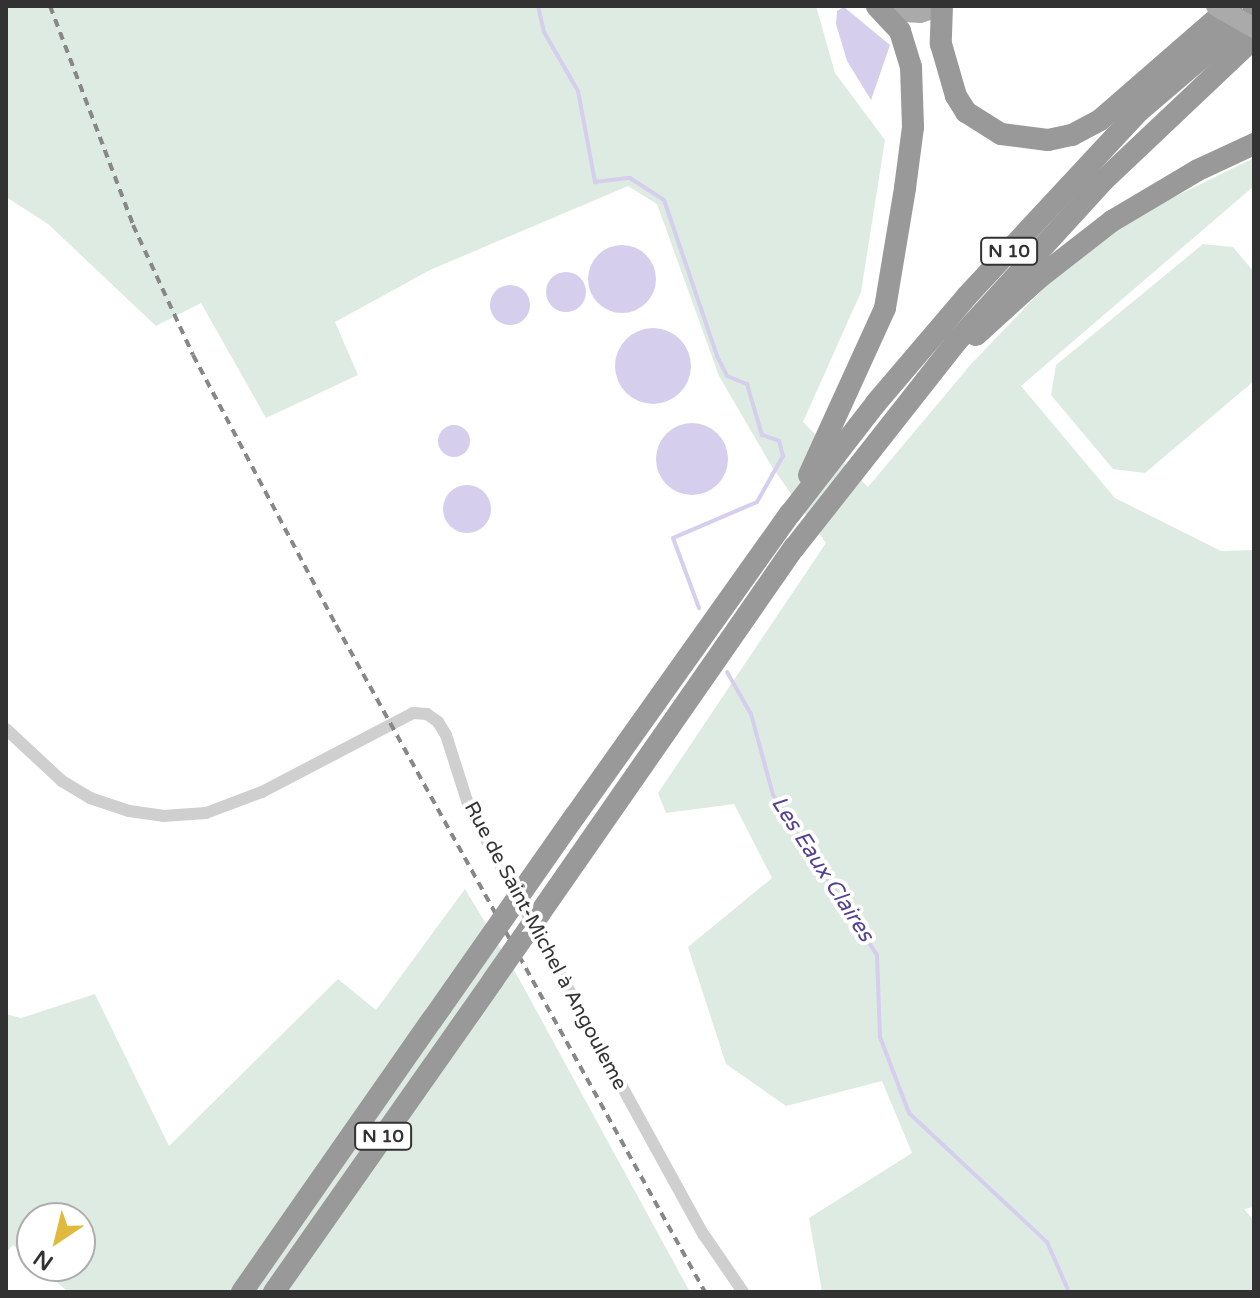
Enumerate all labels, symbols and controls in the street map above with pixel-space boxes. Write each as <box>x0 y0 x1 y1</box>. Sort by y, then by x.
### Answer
road number: N 10 <box>979 237 1039 265</box>
water label: Les Eaux Claires <box>765 791 879 947</box>
street label: Rue de Saint-Michel à Angouleme <box>459 798 631 1094</box>
road number: N 10 <box>353 1122 413 1150</box>
north arrow <box>16 1202 96 1282</box>
text: N <box>29 1244 58 1276</box>

